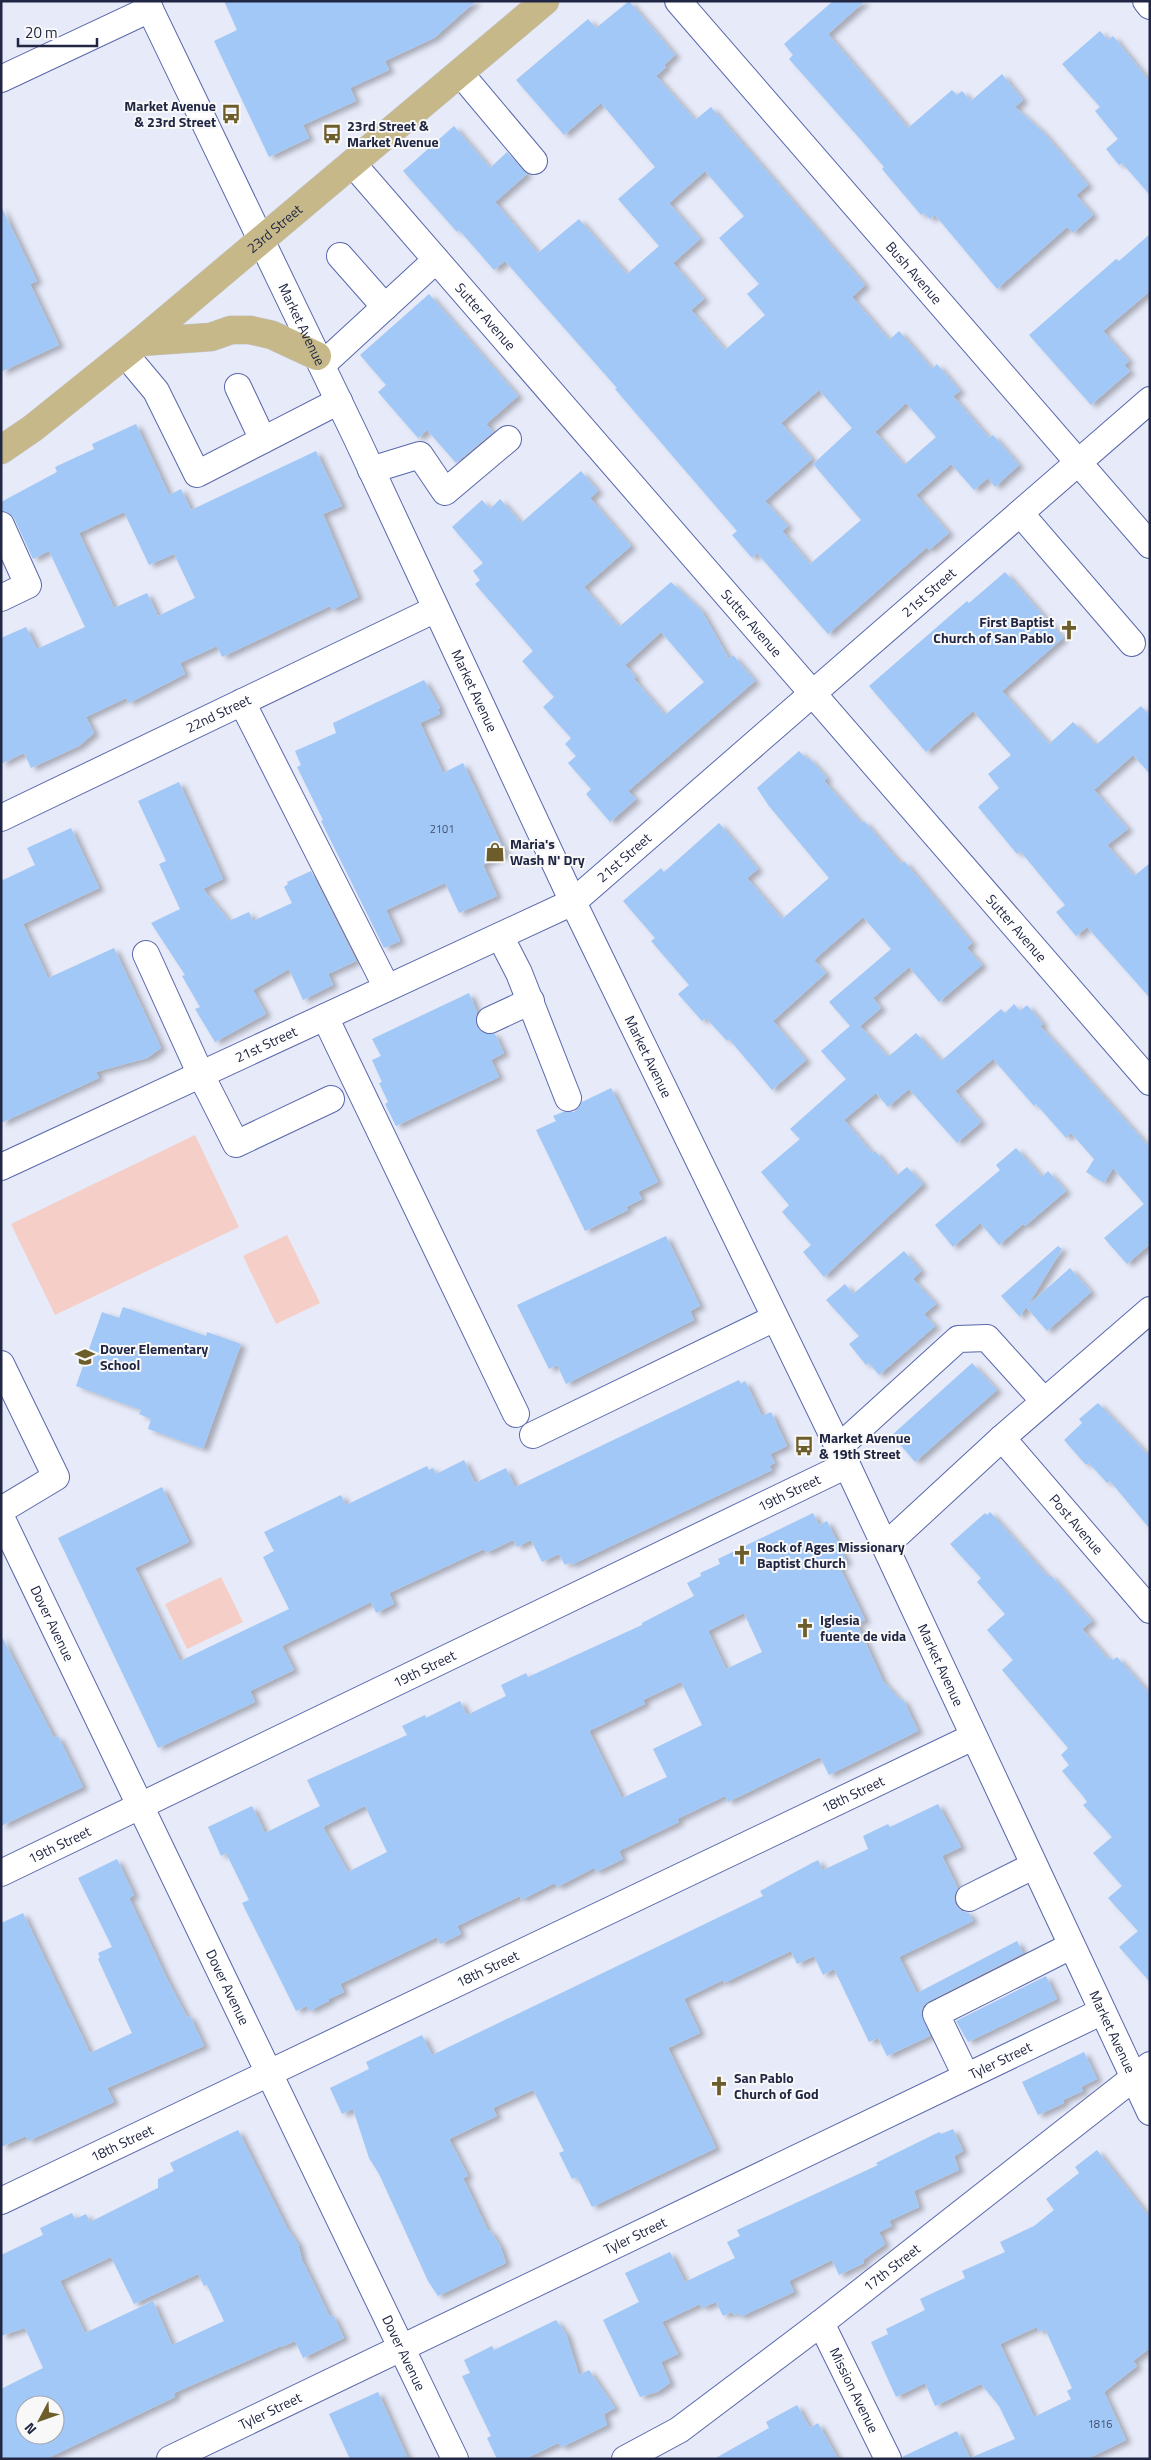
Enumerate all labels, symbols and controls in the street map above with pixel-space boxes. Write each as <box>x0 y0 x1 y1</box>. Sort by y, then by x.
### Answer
scale bar <box>18 15 96 47</box>
text: 20 m <box>25 21 58 44</box>
place label: Market Avenue & 23rd Street <box>124 95 216 132</box>
bus stop icon: Market Avenue & 23rd Street <box>220 103 242 125</box>
place label: 23rd Street & Market Avenue <box>347 115 439 152</box>
bus stop icon: 23rd Street & Market Avenue <box>321 123 343 145</box>
street label: 23rd Street <box>242 199 307 258</box>
street label: Bush Avenue <box>881 237 947 309</box>
street label: Sutter Avenue <box>450 278 521 355</box>
street label: Market Avenue <box>273 280 331 369</box>
street label: 21st Street <box>897 562 960 622</box>
street label: Sutter Avenue <box>717 584 787 661</box>
place label: First Baptist Church of San Pablo <box>933 611 1054 648</box>
church icon: First Baptist Church of San Pablo <box>1058 619 1080 641</box>
street label: Market Avenue <box>447 646 503 735</box>
street label: 22nd Street <box>182 689 254 738</box>
house number: 2101 <box>430 821 454 837</box>
street label: 21st Street <box>592 828 656 887</box>
place label: Maria's Wash N' Dry <box>510 833 585 870</box>
shop icon: Maria's Wash N' Dry <box>484 841 506 863</box>
street label: Sutter Avenue <box>981 889 1052 966</box>
street label: Market Avenue <box>620 1012 678 1101</box>
street label: 21st Street <box>231 1020 300 1067</box>
place label: Dover Elementary School <box>100 1338 208 1375</box>
school or university icon: Dover Elementary School <box>74 1346 96 1368</box>
place label: Market Avenue & 19th Street <box>819 1427 911 1464</box>
bus stop icon: Market Avenue & 19th Street <box>793 1435 815 1457</box>
street label: 19th Street <box>754 1468 824 1517</box>
street label: Post Avenue <box>1045 1489 1109 1559</box>
place label: Rock of Ages Missionary Baptist Church <box>757 1536 905 1573</box>
church icon: Rock of Ages Missionary Baptist Church <box>731 1544 753 1566</box>
street label: Dover Avenue <box>25 1582 80 1664</box>
place label: Iglesia fuente de vida <box>820 1609 906 1646</box>
church icon: Iglesia fuente de vida <box>794 1617 816 1639</box>
street label: Market Avenue <box>913 1620 969 1710</box>
street label: 19th Street <box>389 1644 459 1692</box>
street label: 18th Street <box>818 1770 888 1818</box>
street label: 19th Street <box>24 1820 94 1868</box>
street label: 18th Street <box>452 1944 522 1992</box>
street label: Dover Avenue <box>201 1946 255 2028</box>
street label: Market Avenue <box>1084 1987 1141 2076</box>
street label: Tyler Street <box>965 2036 1035 2084</box>
place label: San Pablo Church of God <box>734 2067 819 2104</box>
church icon: San Pablo Church of God <box>708 2075 730 2097</box>
street label: 18th Street <box>87 2119 157 2167</box>
street label: Tyler Street <box>600 2211 670 2259</box>
street label: 17th Street <box>858 2238 924 2296</box>
street label: Dover Avenue <box>377 2311 432 2394</box>
street label: Mission Avenue <box>825 2344 885 2436</box>
street label: Tyler Street <box>235 2386 305 2435</box>
north arrow <box>15 2395 65 2445</box>
house number: 1816 <box>1088 2416 1112 2432</box>
text: N <box>19 2418 41 2439</box>

